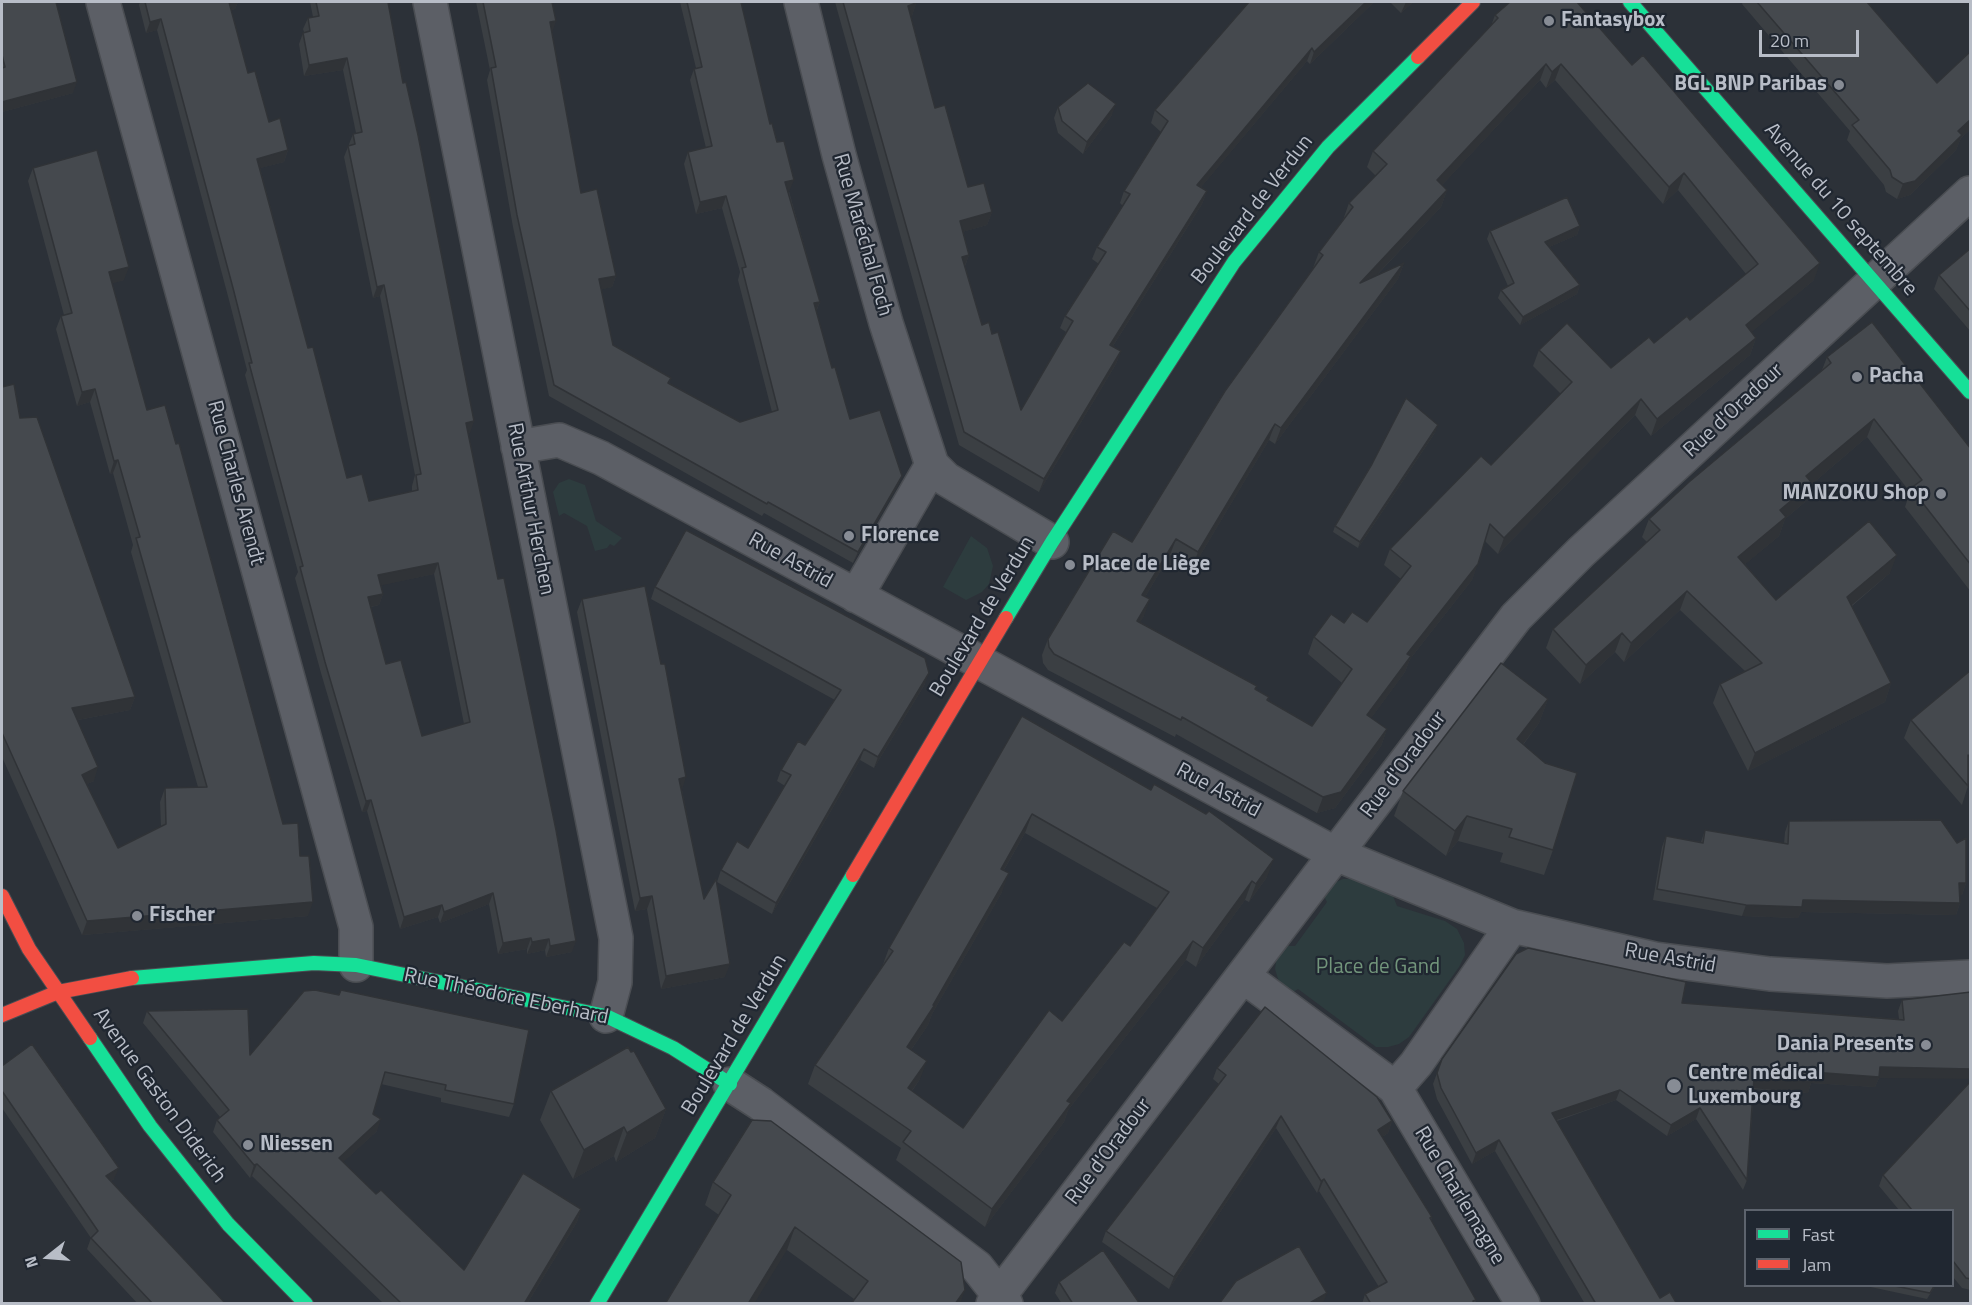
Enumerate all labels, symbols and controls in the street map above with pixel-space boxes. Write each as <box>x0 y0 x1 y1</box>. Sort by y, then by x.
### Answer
place label: Fantasybox <box>1561 8 1665 34</box>
marker: Fantasybox <box>1542 14 1556 28</box>
scale bar <box>1762 18 1862 56</box>
text: 20 m <box>1770 27 1809 54</box>
place label: BGL BNP Paribas <box>1674 72 1827 98</box>
marker: BGL BNP Paribas <box>1832 78 1846 92</box>
street label: Avenue du 10 septembre <box>1758 118 1922 302</box>
street label: Boulevard de Verdun <box>1187 130 1319 290</box>
street label: Rue Maréchal Foch <box>827 151 897 319</box>
street label: Rue d'Oradour <box>1679 358 1789 464</box>
place label: Pacha <box>1869 364 1924 390</box>
marker: Pacha <box>1850 370 1864 384</box>
street label: Rue Charles Arendt <box>201 398 269 568</box>
street label: Rue Arthur Herchen <box>501 421 559 597</box>
place label: MANZOKU Shop <box>1782 481 1929 507</box>
marker: MANZOKU Shop <box>1934 487 1948 501</box>
place label: Florence <box>861 523 939 549</box>
street label: Rue Astrid <box>744 528 836 594</box>
marker: Florence <box>842 529 856 543</box>
street label: Boulevard de Verdun <box>925 532 1041 702</box>
place label: Place de Liège <box>1082 552 1210 578</box>
marker: Place de Liège <box>1063 558 1077 572</box>
street label: Rue d'Oradour <box>1356 707 1452 823</box>
street label: Rue Astrid <box>1172 758 1264 824</box>
place label: Fischer <box>149 903 215 929</box>
marker: Fischer <box>130 909 144 923</box>
street label: Rue Astrid <box>1623 939 1717 979</box>
street label: Boulevard de Verdun <box>677 950 793 1120</box>
park label: Place de Gand <box>1316 955 1440 981</box>
street label: Rue Théodore Eberhard <box>402 963 610 1031</box>
street label: Avenue Gaston Diderich <box>87 1004 231 1188</box>
place label: Dania Presents <box>1777 1032 1914 1058</box>
marker: Dania Presents <box>1919 1038 1933 1052</box>
place label: Centre médical Luxembourg <box>1688 1061 1823 1111</box>
marker: Centre médical Luxembourg <box>1665 1077 1683 1095</box>
street label: Rue d'Oradour <box>1061 1094 1157 1210</box>
street label: Rue Charlemagne <box>1408 1123 1510 1269</box>
place label: Niessen <box>260 1132 333 1158</box>
marker: Niessen <box>241 1138 255 1152</box>
legend <box>1744 1209 1954 1287</box>
text: Fast <box>1802 1221 1835 1248</box>
north arrow <box>18 1227 78 1287</box>
text: Jam <box>1802 1251 1831 1278</box>
text: N <box>18 1253 44 1271</box>

